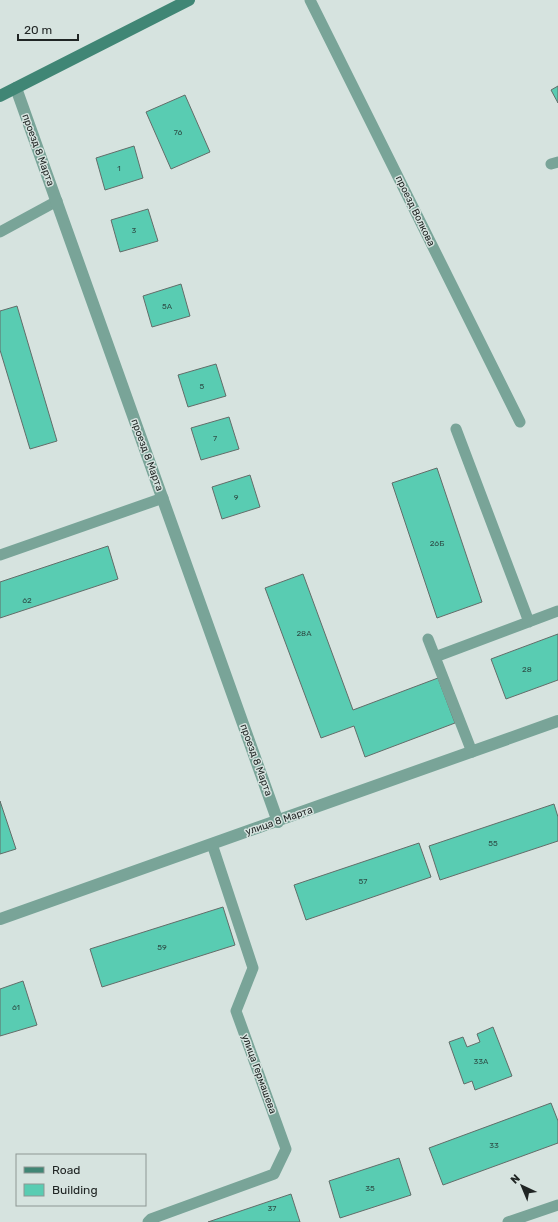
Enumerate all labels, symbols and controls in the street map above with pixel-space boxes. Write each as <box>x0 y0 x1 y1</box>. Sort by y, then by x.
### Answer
scale bar <box>18 16 78 42</box>
text: 20 m <box>24 23 52 37</box>
street label: проезд 8 Марта <box>19 112 57 188</box>
house number: 76 <box>174 128 183 137</box>
house number: 1 <box>117 164 121 173</box>
street label: проезд Волкова <box>393 174 437 248</box>
house number: 3 <box>132 226 137 235</box>
house number: 5А <box>162 302 173 311</box>
house number: 5 <box>200 382 205 391</box>
street label: проезд 8 Марта <box>128 417 166 493</box>
house number: 7 <box>213 434 217 443</box>
house number: 9 <box>234 493 239 502</box>
house number: 26Б <box>430 539 444 548</box>
house number: 62 <box>22 596 32 605</box>
house number: 28А <box>296 629 312 638</box>
house number: 28 <box>522 665 532 674</box>
street label: проезд 8 Марта <box>237 722 275 798</box>
street label: улица 8 Марта <box>244 804 314 838</box>
house number: 55 <box>488 839 498 848</box>
house number: 57 <box>359 877 367 886</box>
house number: 59 <box>157 943 167 952</box>
house number: 61 <box>12 1003 20 1012</box>
street label: улица Гермашева <box>239 1033 279 1115</box>
house number: 33А <box>474 1057 489 1066</box>
house number: 33 <box>489 1141 499 1150</box>
legend <box>16 1154 146 1206</box>
text: Road <box>52 1163 80 1177</box>
north arrow <box>502 1166 542 1206</box>
text: N <box>508 1172 523 1187</box>
text: Building <box>52 1183 98 1197</box>
house number: 35 <box>365 1184 375 1193</box>
house number: 37 <box>268 1204 276 1213</box>

